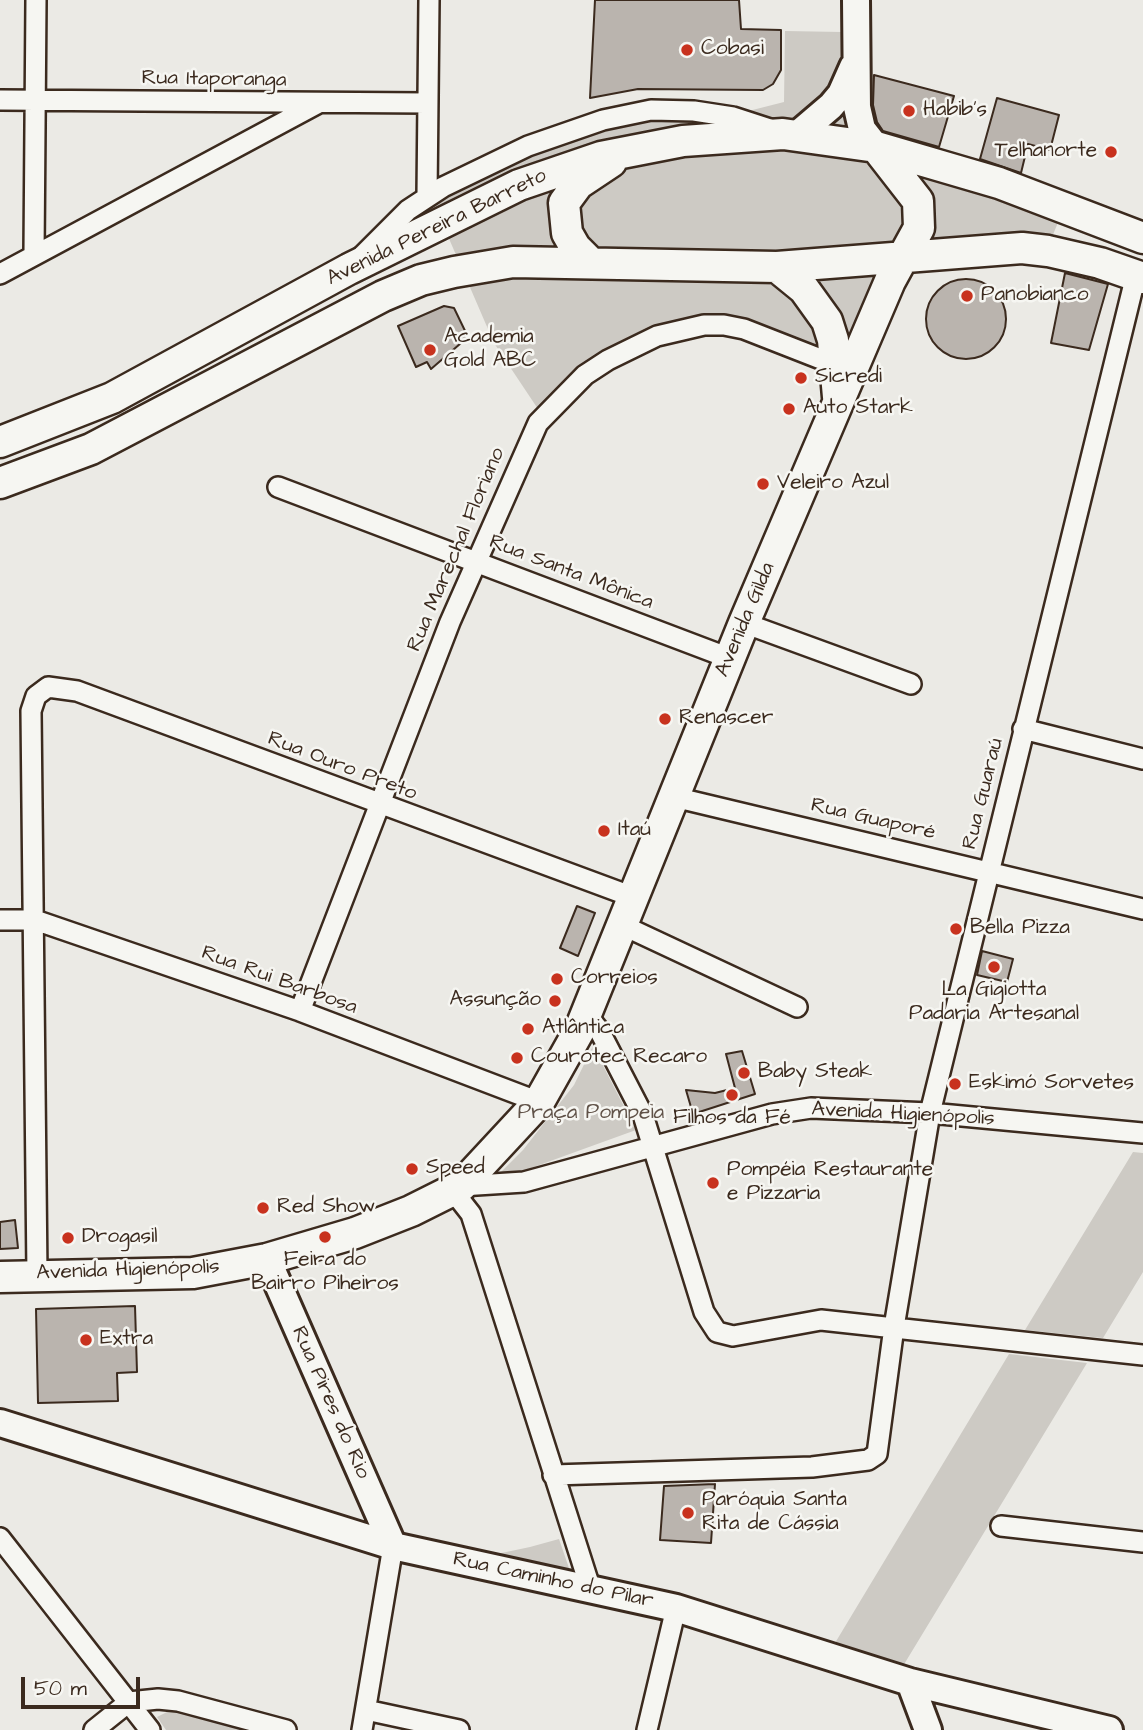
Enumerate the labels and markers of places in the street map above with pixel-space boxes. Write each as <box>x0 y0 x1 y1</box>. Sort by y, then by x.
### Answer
place label: Cobasi <box>701 37 764 63</box>
marker: Cobasi <box>679 42 695 58</box>
place label: Habib's <box>923 98 987 124</box>
marker: Habib's <box>901 103 917 119</box>
place label: Telhanorte <box>994 139 1097 165</box>
marker: Telhanorte <box>1103 144 1119 160</box>
place label: Panobianco <box>981 283 1089 309</box>
marker: Panobianco <box>959 288 975 304</box>
place label: Academia Gold ABC <box>444 325 536 375</box>
marker: Academia Gold ABC <box>422 342 438 358</box>
place label: Sicredi <box>815 365 882 391</box>
marker: Sicredi <box>793 370 809 386</box>
place label: Auto Stark <box>803 396 913 422</box>
marker: Auto Stark <box>781 401 797 417</box>
place label: Veleiro Azul <box>777 471 889 497</box>
marker: Veleiro Azul <box>755 476 771 492</box>
place label: Renascer <box>679 706 773 732</box>
marker: Renascer <box>657 711 673 727</box>
place label: Itaú <box>618 818 651 844</box>
marker: Itaú <box>596 823 612 839</box>
place label: Bella Pizza <box>970 916 1070 942</box>
marker: Bella Pizza <box>948 921 964 937</box>
marker: La Gigiotta Padaria Artesanal <box>986 959 1002 975</box>
place label: Correios <box>571 966 658 992</box>
marker: Correios <box>549 971 565 987</box>
place label: La Gigiotta Padaria Artesanal <box>909 978 1079 1028</box>
place label: Assunção <box>450 988 541 1014</box>
marker: Assunção <box>547 993 563 1009</box>
place label: Atlântica <box>542 1016 624 1042</box>
marker: Atlântica <box>520 1021 536 1037</box>
place label: Courotec Recaro <box>531 1045 707 1071</box>
marker: Courotec Recaro <box>509 1050 525 1066</box>
place label: Baby Steak <box>758 1060 872 1086</box>
marker: Baby Steak <box>736 1065 752 1081</box>
place label: Eskimó Sorvetes <box>969 1071 1134 1097</box>
marker: Eskimó Sorvetes <box>947 1076 963 1092</box>
marker: Filhos da Fé <box>724 1087 740 1103</box>
place label: Filhos da Fé <box>673 1106 791 1132</box>
place label: Speed <box>426 1156 485 1182</box>
place label: Pompéia Restaurante e Pizzaria <box>727 1158 933 1208</box>
marker: Speed <box>404 1161 420 1177</box>
marker: Pompéia Restaurante e Pizzaria <box>705 1175 721 1191</box>
place label: Red Show <box>277 1195 375 1221</box>
marker: Red Show <box>255 1200 271 1216</box>
place label: Drogasil <box>82 1225 158 1251</box>
marker: Feira do Bairro Piheiros <box>317 1229 333 1245</box>
marker: Drogasil <box>60 1230 76 1246</box>
place label: Feira do Bairro Piheiros <box>251 1248 399 1298</box>
place label: Extra <box>100 1327 153 1353</box>
marker: Extra <box>78 1332 94 1348</box>
place label: Paróquia Santa Rita de Cássia <box>702 1488 847 1538</box>
marker: Paróquia Santa Rita de Cássia <box>680 1505 696 1521</box>

